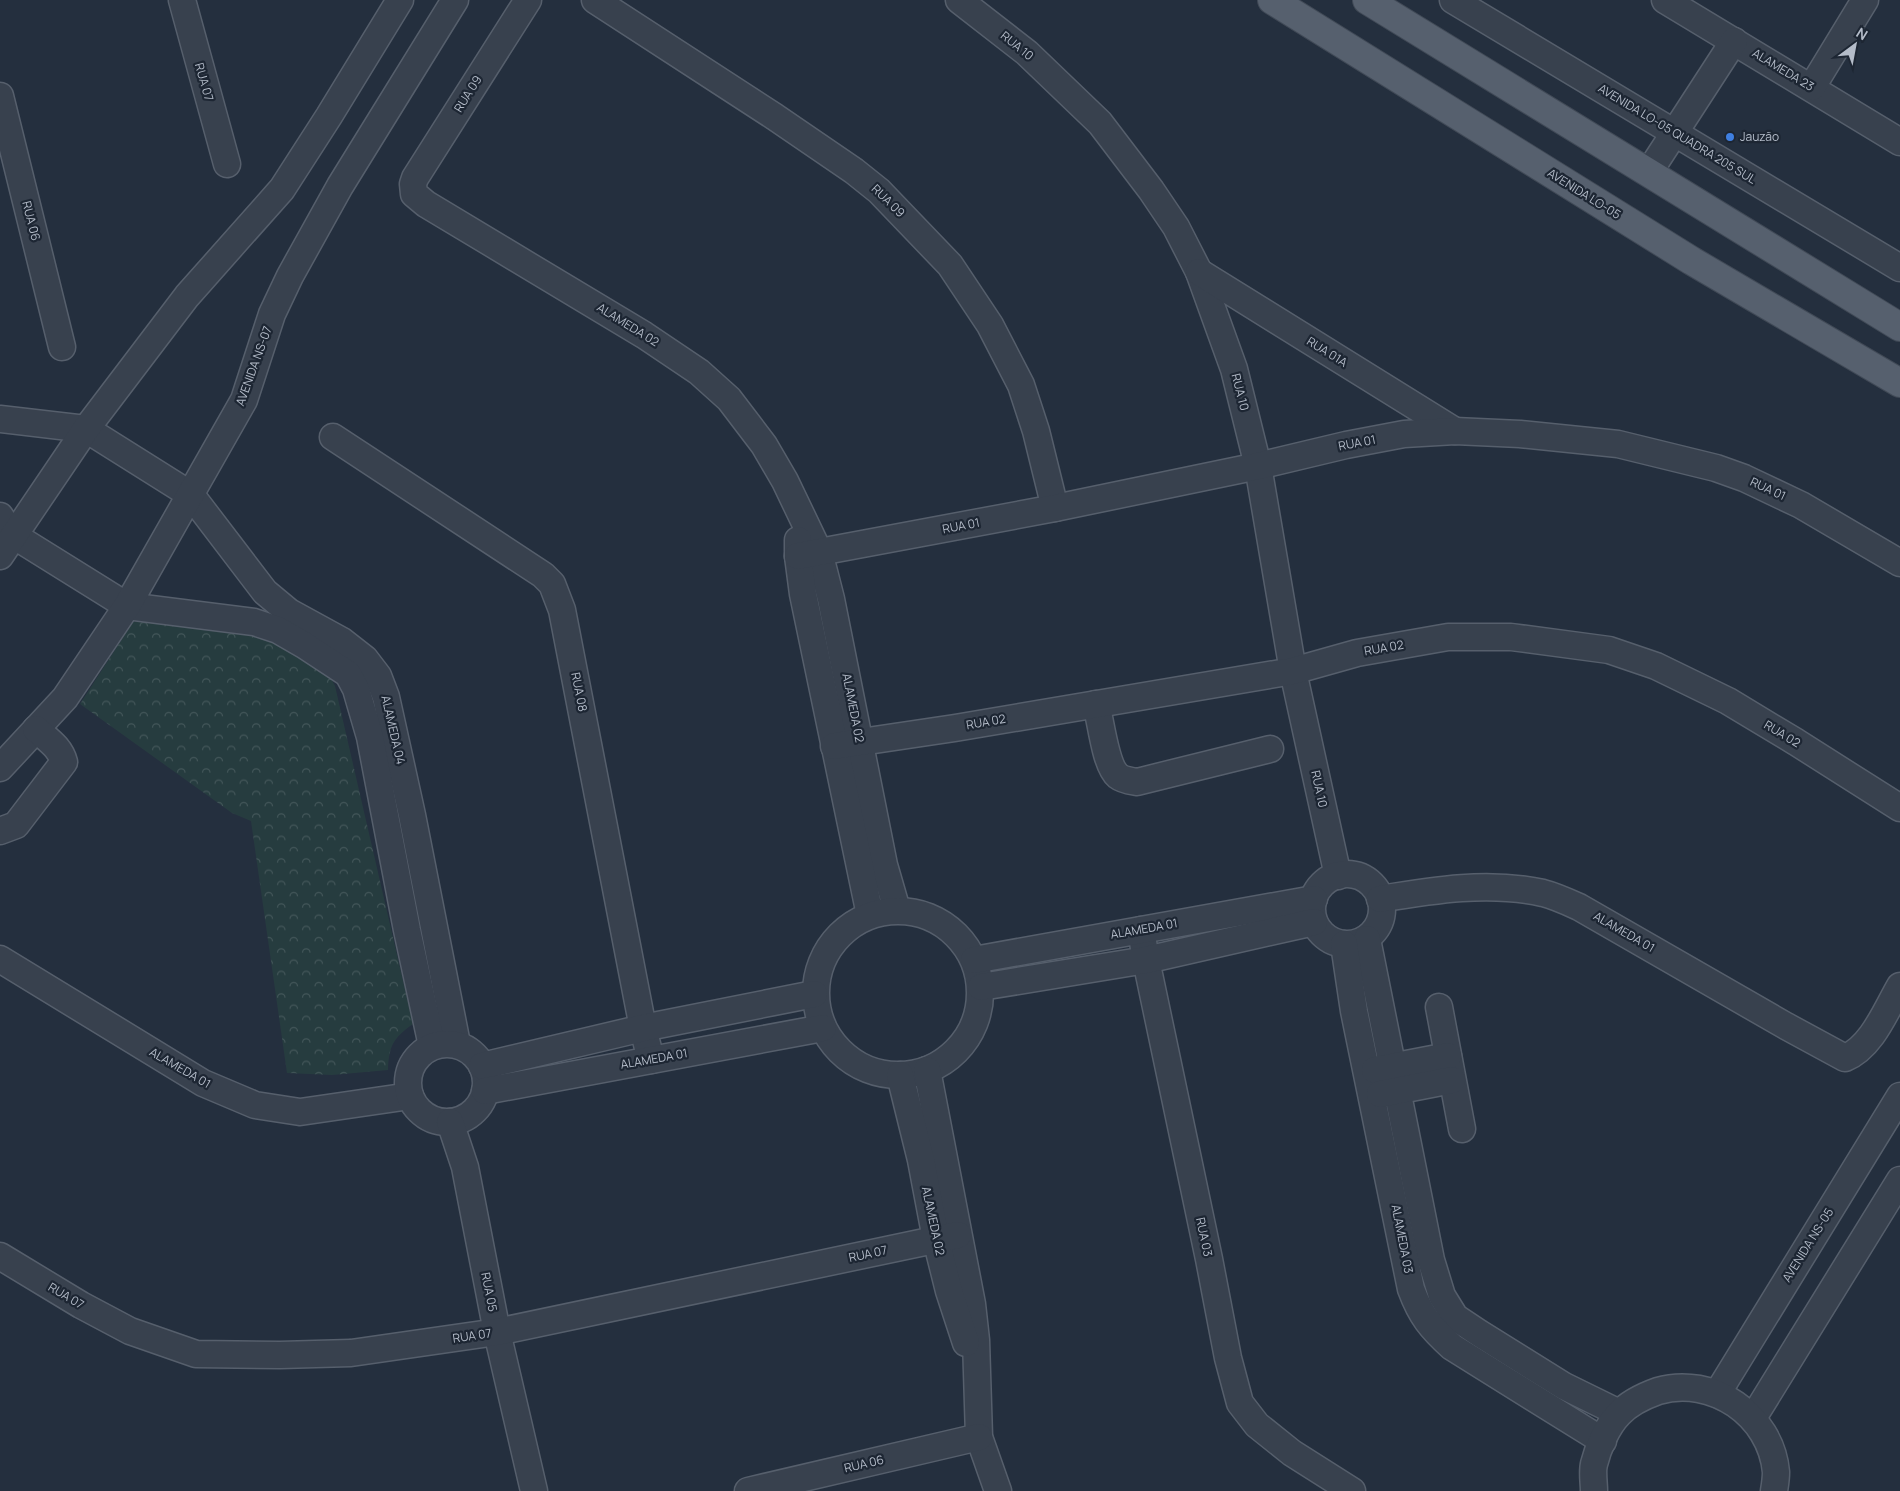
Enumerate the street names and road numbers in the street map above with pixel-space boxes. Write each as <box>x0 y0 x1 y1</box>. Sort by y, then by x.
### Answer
street label: RUA 10 <box>997 27 1037 64</box>
street label: ALAMEDA 23 <box>1749 44 1817 95</box>
street label: RUA 07 <box>191 61 218 103</box>
street label: RUA 09 <box>450 72 485 115</box>
street label: AVENIDA LO-05 QUADRA 205 SUL <box>1595 80 1759 188</box>
street label: AVENIDA LO-05 <box>1544 164 1624 223</box>
street label: RUA 09 <box>868 180 909 221</box>
street label: RUA 06 <box>18 199 45 243</box>
street label: ALAMEDA 02 <box>594 299 663 350</box>
street label: AVENIDA NS-07 <box>231 324 276 408</box>
street label: RUA 01A <box>1304 332 1351 371</box>
street label: RUA 10 <box>1228 372 1253 412</box>
street label: RUA 01 <box>1337 431 1377 454</box>
street label: RUA 01 <box>1748 473 1789 504</box>
street label: RUA 01 <box>941 514 981 537</box>
street label: RUA 02 <box>1363 636 1405 659</box>
street label: RUA 08 <box>567 671 592 713</box>
street label: ALAMEDA 02 <box>838 672 869 744</box>
street label: ALAMEDA 04 <box>377 694 410 766</box>
street label: RUA 02 <box>965 710 1007 733</box>
street label: RUA 02 <box>1761 716 1804 751</box>
street label: RUA 10 <box>1307 769 1332 809</box>
street label: ALAMEDA 01 <box>1591 907 1658 956</box>
street label: ALAMEDA 01 <box>1109 914 1179 943</box>
street label: ALAMEDA 01 <box>147 1043 214 1092</box>
street label: ALAMEDA 01 <box>619 1044 689 1073</box>
street label: ALAMEDA 02 <box>918 1185 949 1257</box>
street label: ALAMEDA 03 <box>1387 1203 1418 1275</box>
street label: AVENIDA NS-05 <box>1778 1204 1837 1285</box>
street label: RUA 03 <box>1192 1216 1217 1258</box>
street label: RUA 07 <box>847 1241 889 1266</box>
street label: RUA 05 <box>477 1271 502 1313</box>
street label: RUA 07 <box>45 1278 87 1313</box>
street label: RUA 07 <box>451 1324 492 1347</box>
street label: RUA 06 <box>842 1451 885 1476</box>

